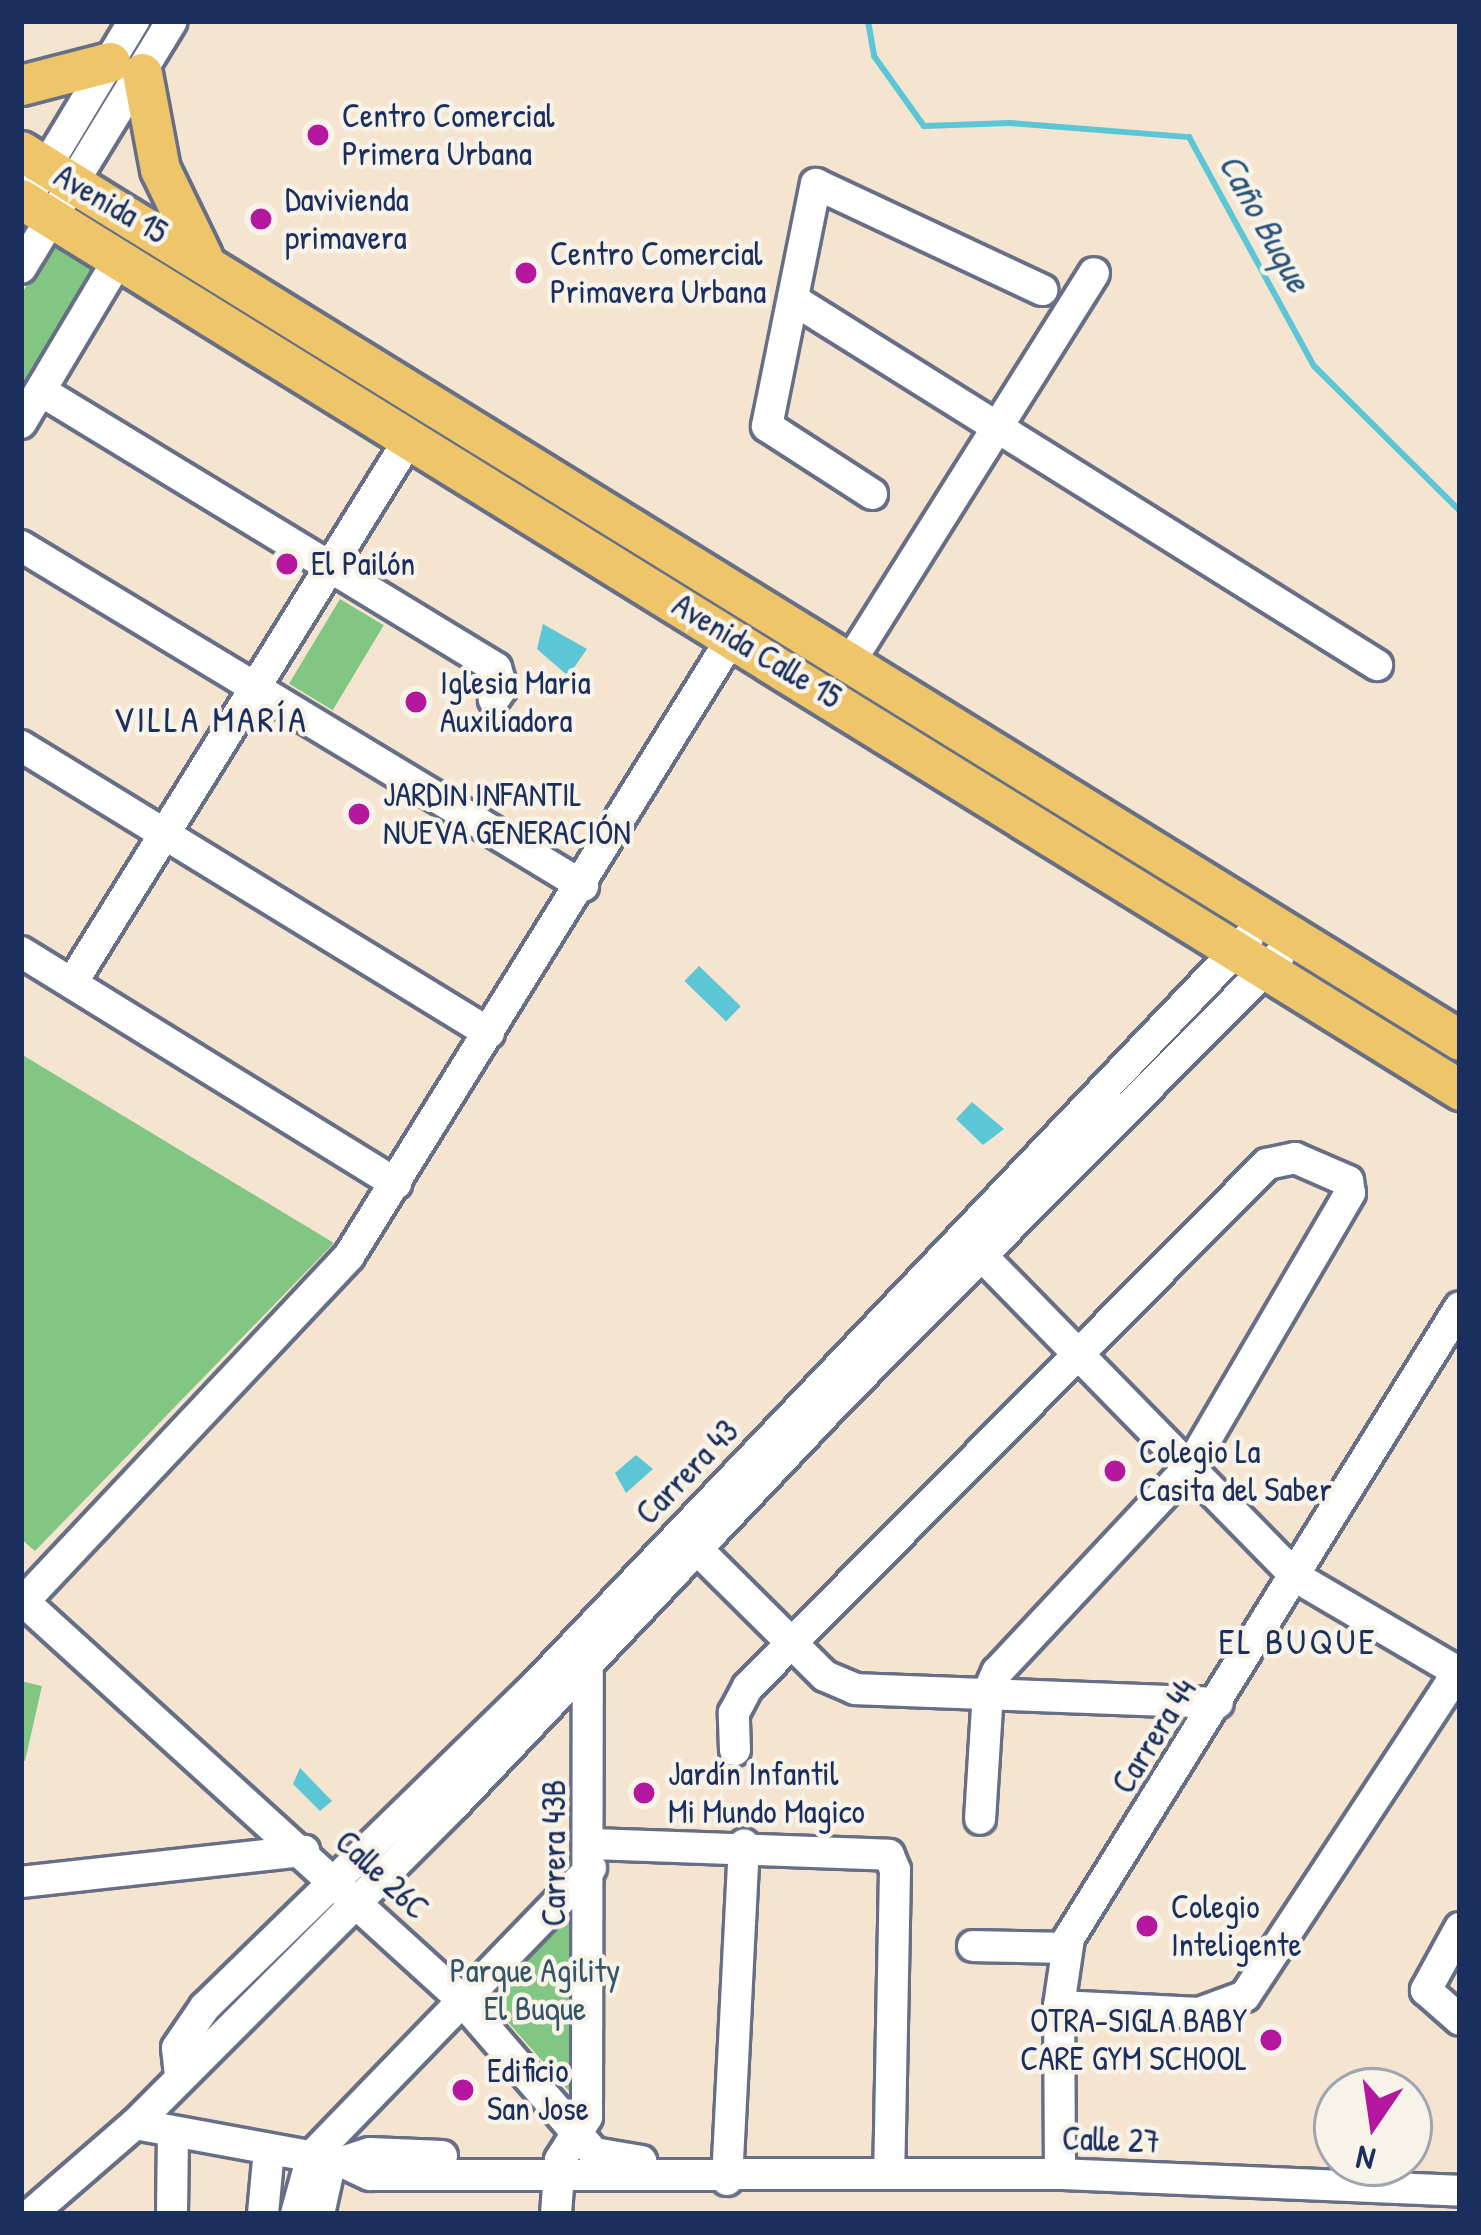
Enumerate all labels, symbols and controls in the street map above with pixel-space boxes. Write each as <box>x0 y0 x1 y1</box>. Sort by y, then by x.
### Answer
place label: Centro Comercial Primera Urbana <box>342 96 555 174</box>
marker: Centro Comercial Primera Urbana <box>305 122 331 148</box>
water label: Caño Buque <box>1211 146 1321 298</box>
street label: Avenida 15 <box>47 156 175 252</box>
place label: Davivienda primavera <box>285 180 409 258</box>
marker: Davivienda primavera <box>248 206 274 232</box>
place label: Centro Comercial Primavera Urbana <box>550 234 766 312</box>
marker: Centro Comercial Primavera Urbana <box>513 260 539 286</box>
place label: El Pailón <box>311 544 415 584</box>
marker: El Pailón <box>274 551 300 577</box>
street label: Avenida Calle 15 <box>665 585 849 717</box>
place label: Iglesia Maria Auxiliadora <box>440 663 591 741</box>
marker: Iglesia Maria Auxiliadora <box>403 689 429 715</box>
district label: VILLA MARÍA <box>113 697 309 741</box>
place label: JARDIN INFANTIL NUEVA GENERACIÓN <box>383 775 631 853</box>
marker: JARDIN INFANTIL NUEVA GENERACIÓN <box>346 801 372 827</box>
street label: Carrera 43 <box>628 1412 746 1532</box>
place label: Colegio La Casita del Saber <box>1139 1432 1332 1510</box>
marker: Colegio La Casita del Saber <box>1102 1458 1128 1484</box>
district label: EL BUQUE <box>1219 1619 1377 1663</box>
street label: Carrera 44 <box>1103 1671 1205 1801</box>
place label: Jardín Infantil Mi Mundo Magico <box>668 1754 865 1832</box>
street label: Carrera 43B <box>534 1780 574 1926</box>
marker: Jardín Infantil Mi Mundo Magico <box>631 1780 657 1806</box>
street label: Calle 26C <box>327 1822 437 1928</box>
place label: Colegio Inteligente <box>1171 1887 1302 1965</box>
marker: Colegio Inteligente <box>1134 1913 1160 1939</box>
park label: Parque Agility El Buque <box>450 1951 620 2029</box>
place label: OTRA-SIGLA BABY CARE GYM SCHOOL <box>1020 2001 1247 2079</box>
marker: OTRA-SIGLA BABY CARE GYM SCHOOL <box>1258 2027 1284 2053</box>
place label: Edificio San Jose <box>487 2051 589 2129</box>
north arrow <box>1313 2067 1433 2187</box>
marker: Edificio San Jose <box>450 2077 476 2103</box>
street label: Calle 27 <box>1061 2119 1161 2161</box>
text: N <box>1352 2136 1379 2183</box>

